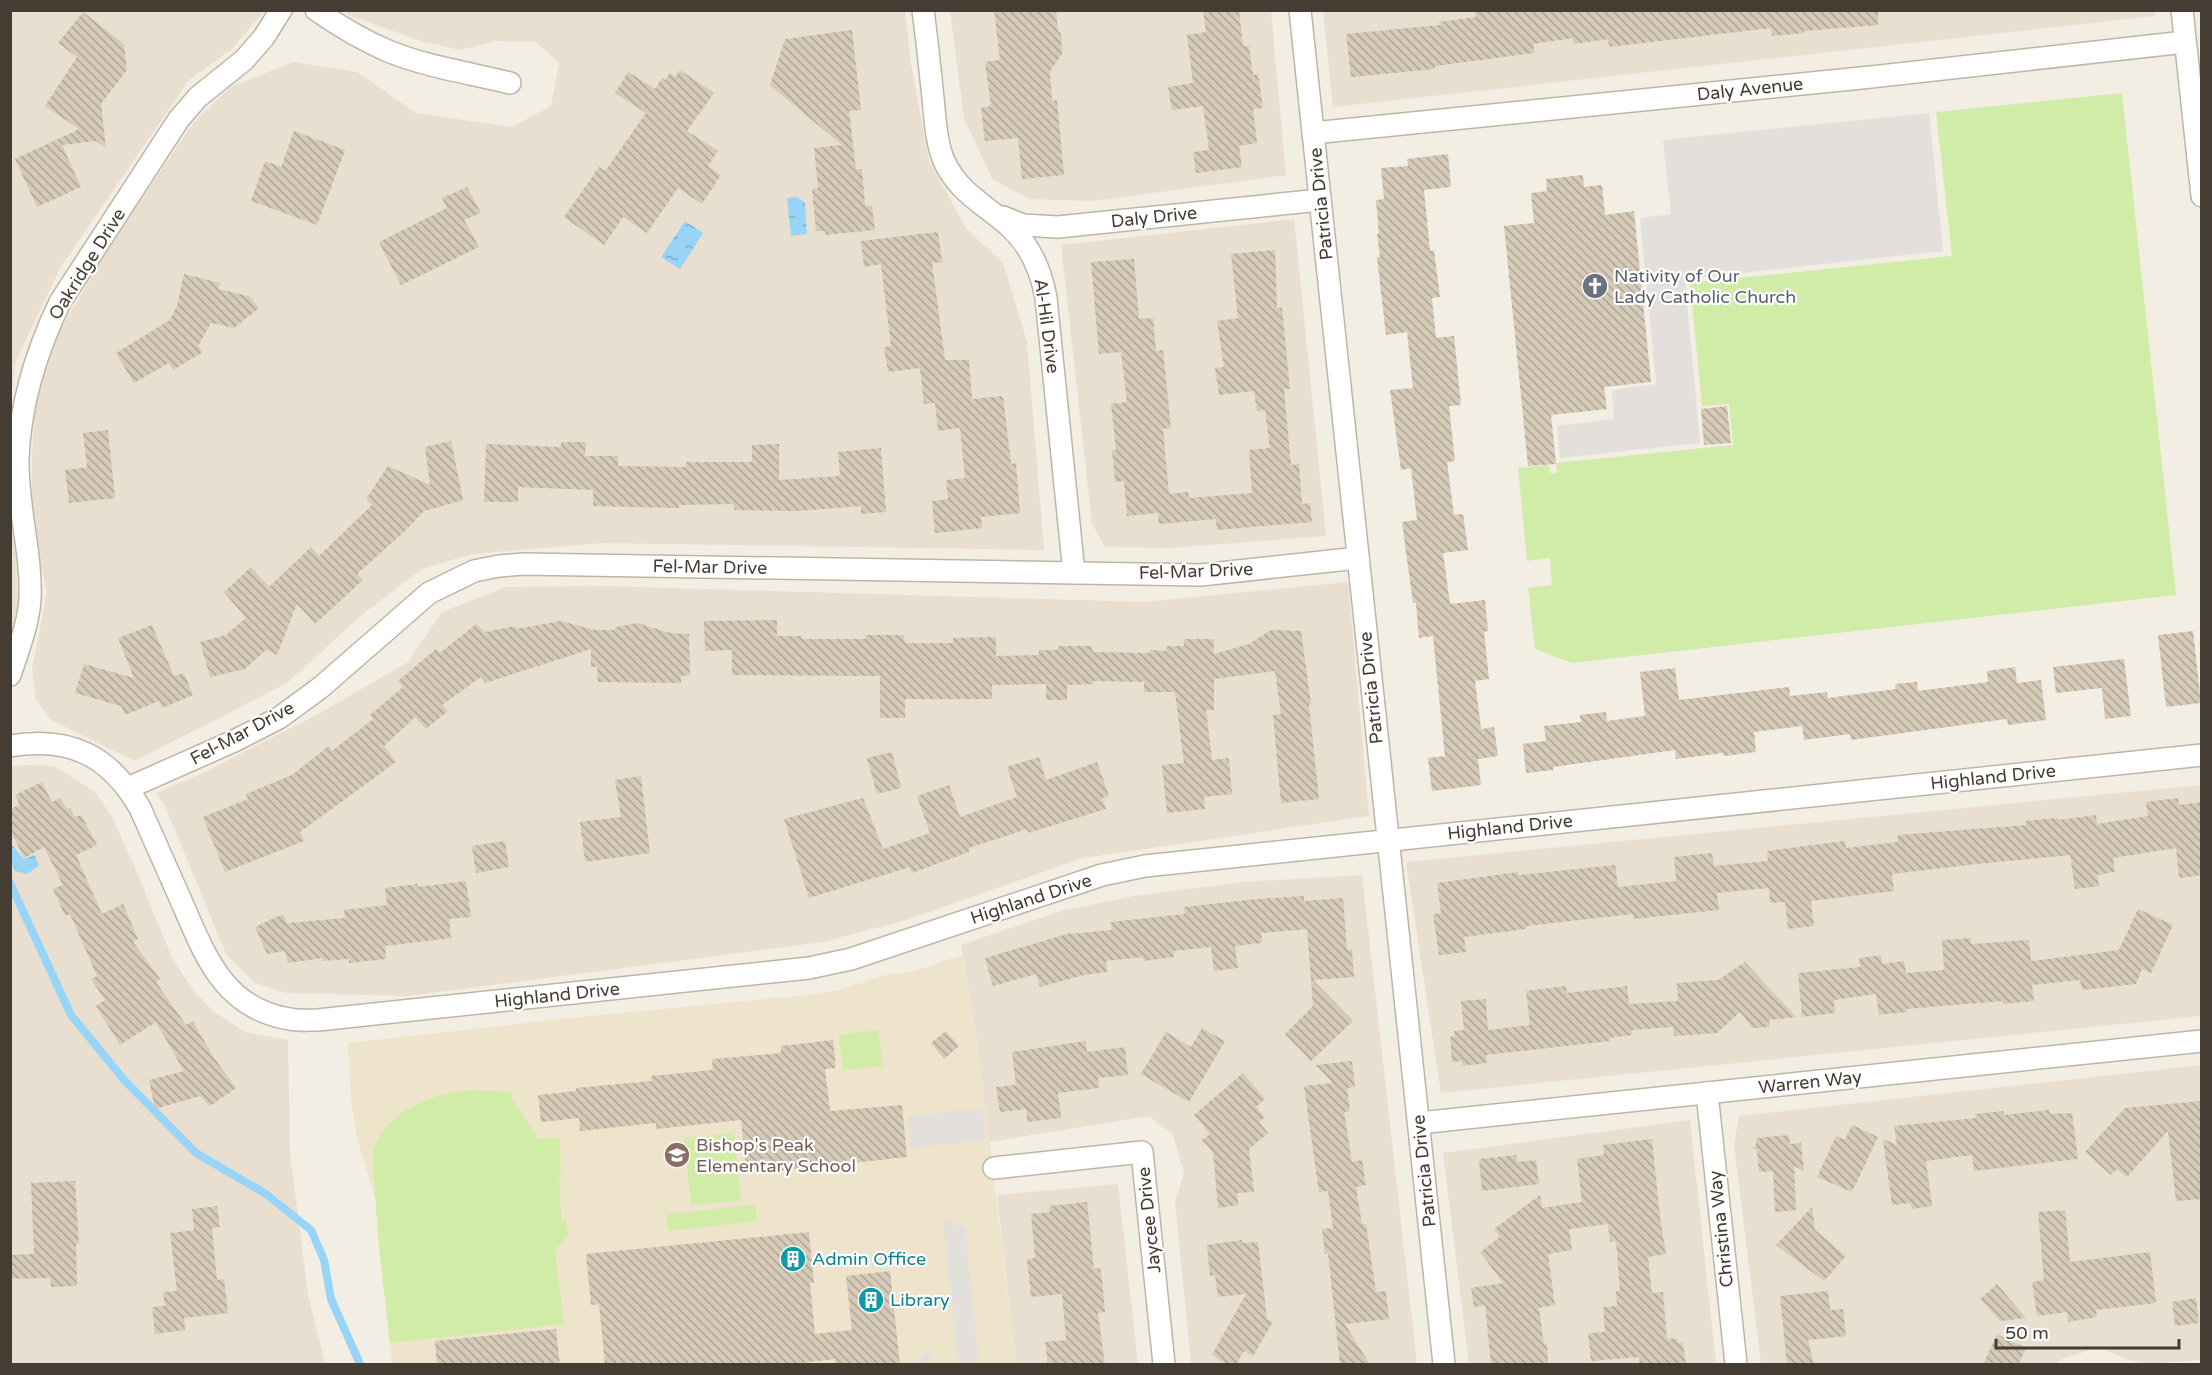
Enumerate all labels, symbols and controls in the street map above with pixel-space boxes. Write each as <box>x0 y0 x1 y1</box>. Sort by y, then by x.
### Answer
street label: Daly Avenue <box>1696 72 1804 106</box>
street label: Patricia Drive <box>1304 147 1338 261</box>
street label: Daly Drive <box>1110 202 1198 232</box>
street label: Oakridge Drive <box>44 204 130 324</box>
place label: Nativity of Our Lady Catholic Church <box>1614 265 1796 308</box>
church icon: Nativity of Our Lady Catholic Church <box>1580 271 1610 301</box>
street label: Al-Hil Drive <box>1029 277 1065 375</box>
street label: Fel-Mar Drive <box>653 555 767 579</box>
street label: Fel-Mar Drive <box>1138 558 1254 584</box>
street label: Patricia Drive <box>1354 631 1388 745</box>
street label: Fel-Mar Drive <box>186 696 298 770</box>
street label: Highland Drive <box>1929 759 2057 795</box>
street label: Highland Drive <box>1446 809 1574 845</box>
street label: Highland Drive <box>968 869 1094 929</box>
street label: Highland Drive <box>493 977 621 1013</box>
street label: Warren Way <box>1757 1066 1863 1098</box>
street label: Patricia Drive <box>1407 1114 1441 1228</box>
place label: Bishop's Peak Elementary School <box>696 1134 856 1177</box>
school or university icon: Bishop's Peak Elementary School <box>662 1140 692 1170</box>
street label: Jaycee Drive <box>1132 1166 1166 1274</box>
street label: Christina Way <box>1704 1169 1738 1289</box>
building icon: Admin Office <box>778 1244 808 1274</box>
place label: Admin Office <box>812 1248 926 1270</box>
building icon: Library <box>856 1285 886 1315</box>
place label: Library <box>890 1289 950 1311</box>
scale bar <box>1996 1312 2179 1350</box>
text: 50 m <box>2005 1322 2049 1344</box>

